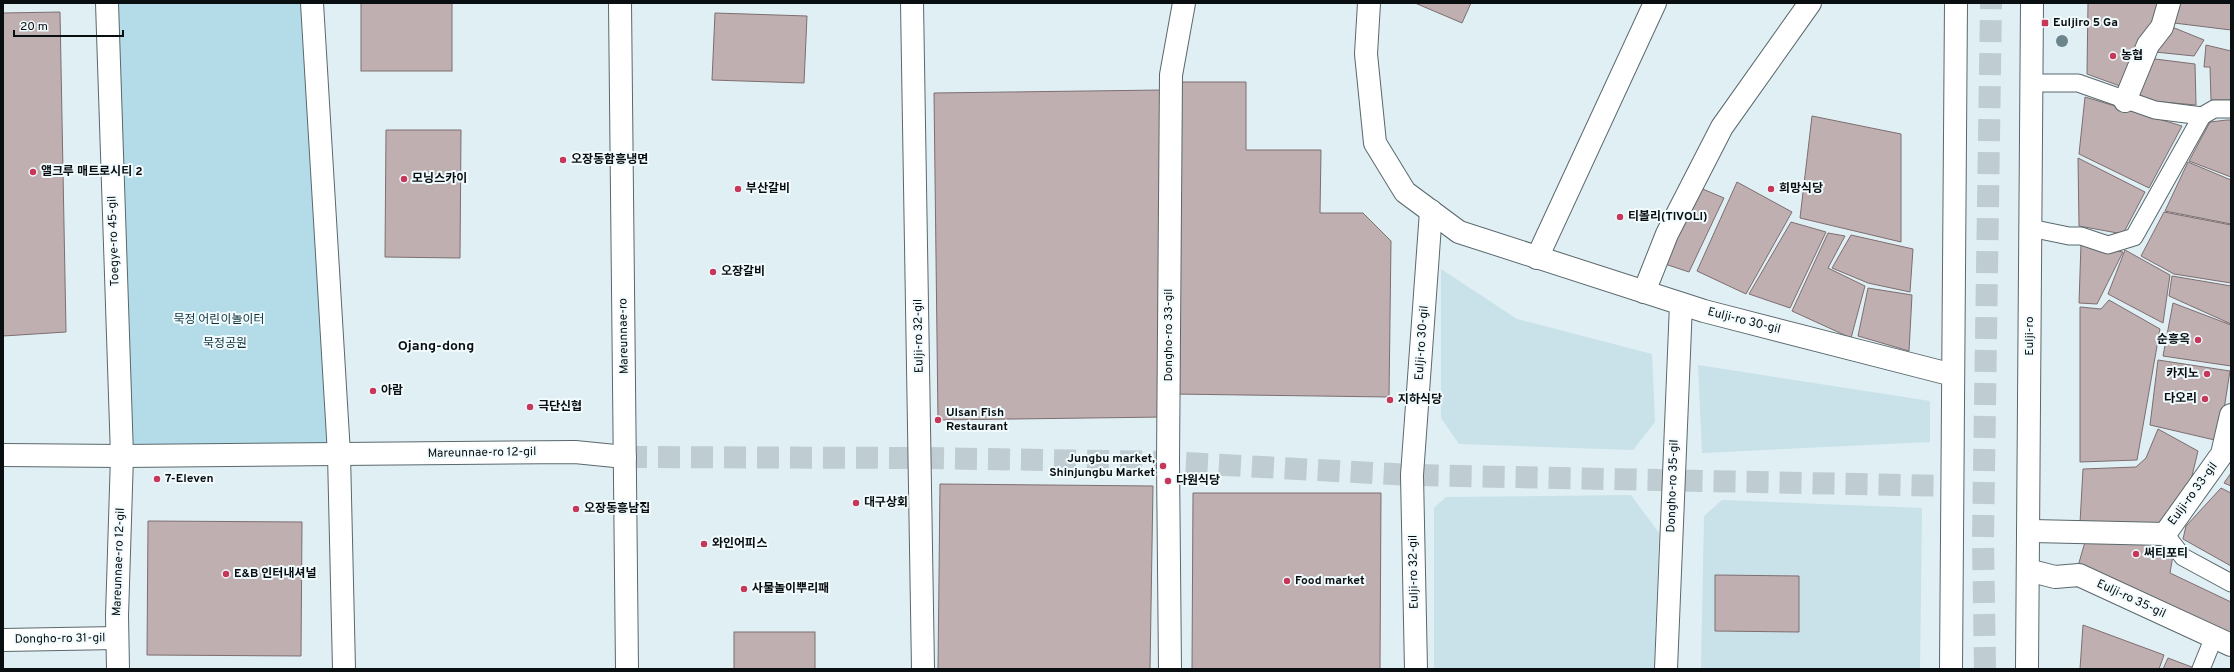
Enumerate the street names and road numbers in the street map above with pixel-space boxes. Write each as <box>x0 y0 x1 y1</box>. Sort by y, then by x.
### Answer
street label: Toegye-ro 45-gil <box>104 195 124 287</box>
street label: Dongho-ro 33-gil <box>1161 289 1177 381</box>
street label: Mareunnae-ro <box>615 298 633 374</box>
street label: Eulji-ro 32-gil <box>910 299 928 373</box>
street label: Eulji-ro 30-gil <box>1706 304 1782 338</box>
street label: Eulji-ro 30-gil <box>1411 305 1433 381</box>
street label: Eulji-ro <box>2022 316 2038 356</box>
street label: Dongho-ro 35-gil <box>1663 439 1683 533</box>
street label: Mareunnae-ro 12-gil <box>428 444 536 462</box>
street label: Eulji-ro 33-gil <box>2165 459 2221 529</box>
street label: Mareunnae-ro 12-gil <box>109 508 129 616</box>
street label: Eulji-ro 32-gil <box>1405 535 1423 609</box>
street label: Eulji-ro 35-gil <box>2094 576 2168 622</box>
street label: Dongho-ro 31-gil <box>14 630 106 648</box>

